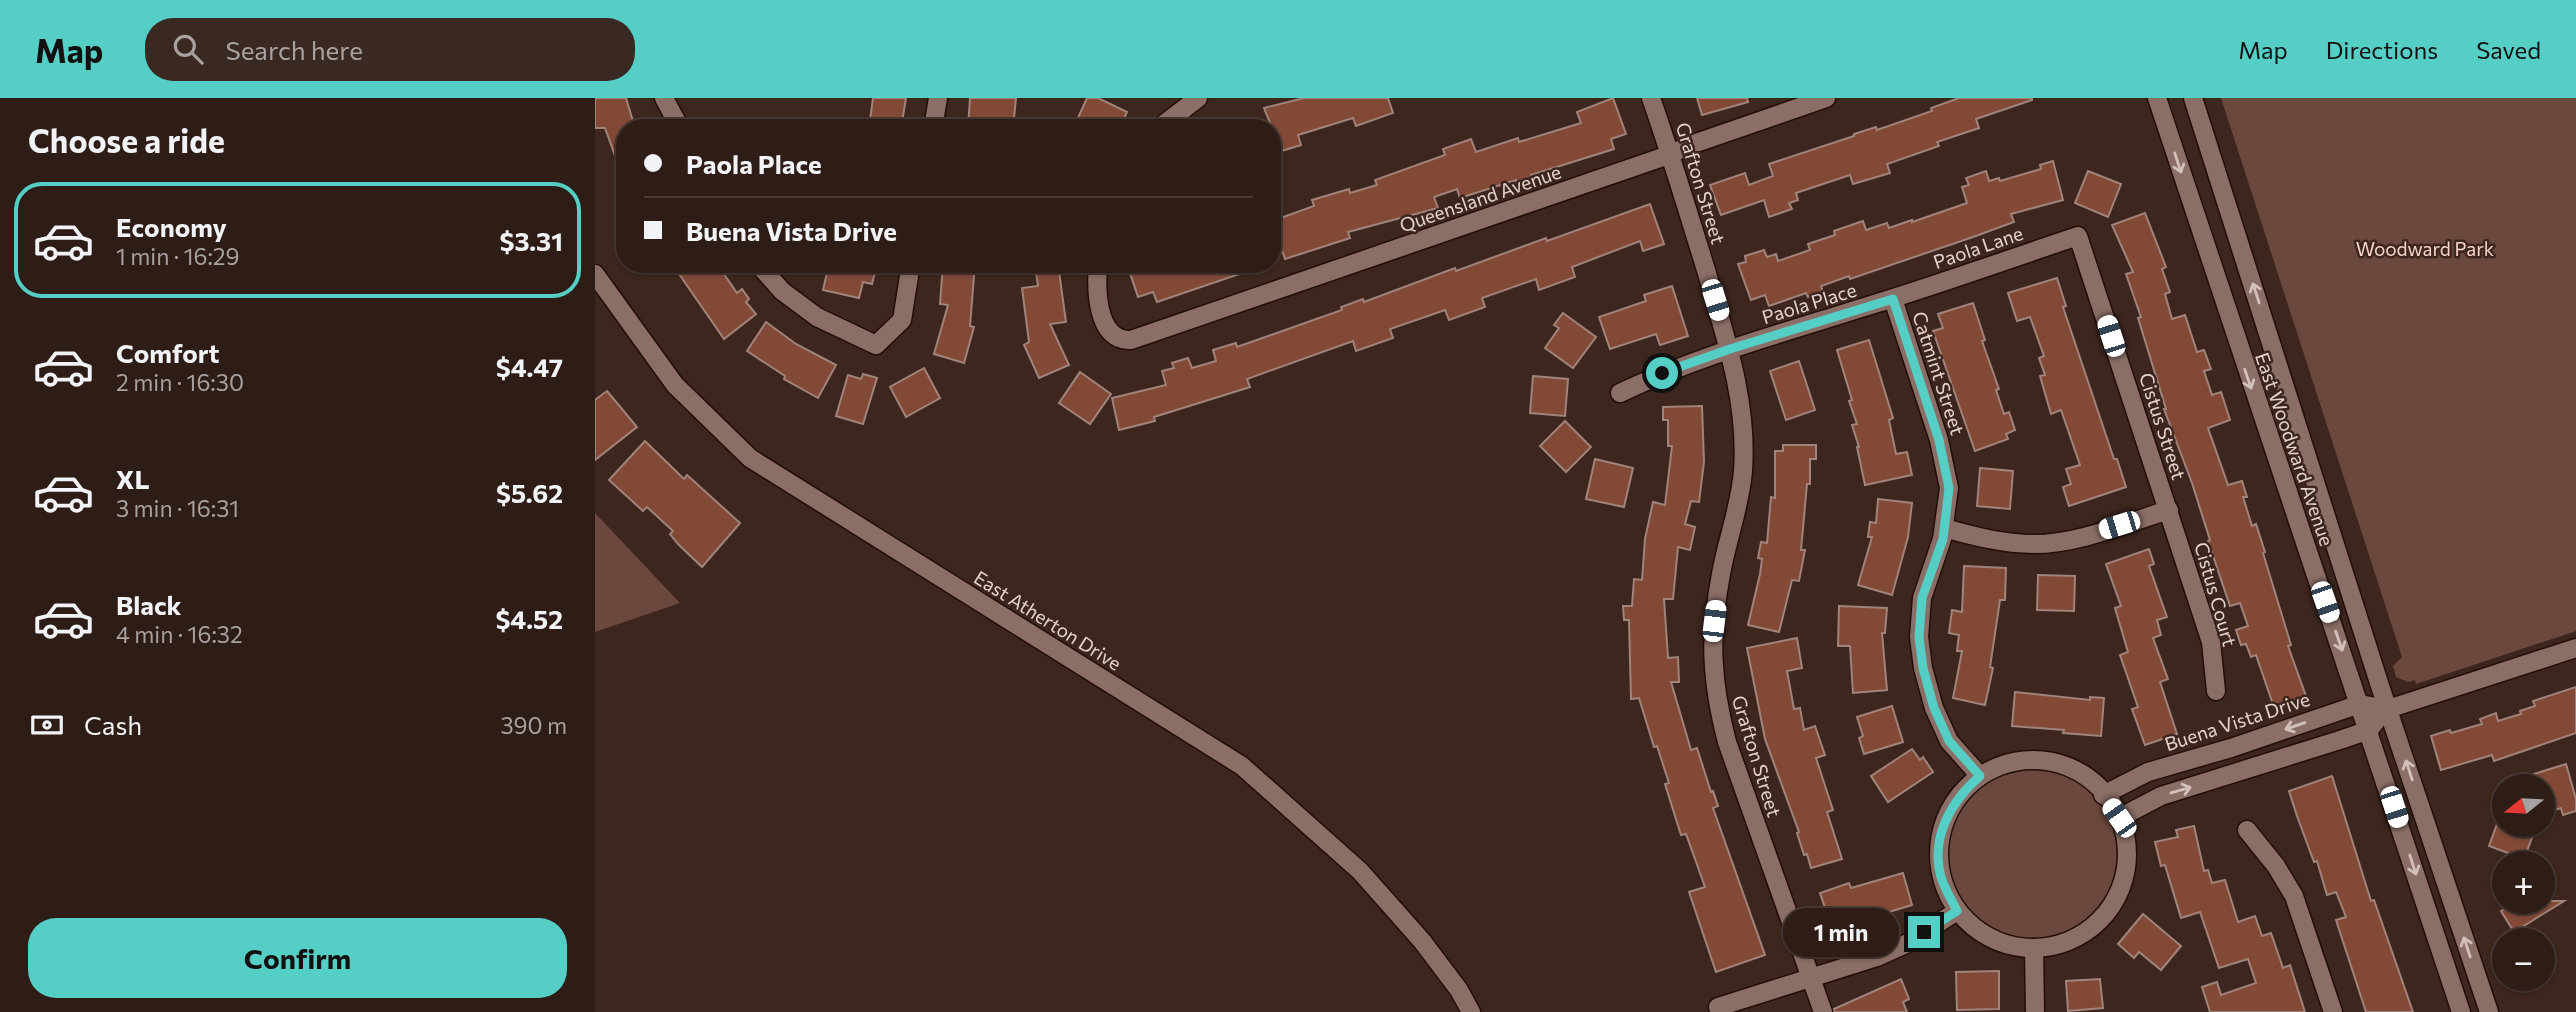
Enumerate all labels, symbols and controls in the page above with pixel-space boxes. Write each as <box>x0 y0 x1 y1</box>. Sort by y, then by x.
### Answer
search box <box>145 18 635 81</box>
text: Map <box>35 29 103 70</box>
icon: search <box>169 30 207 68</box>
text: Search here <box>225 34 363 65</box>
text: Map <box>2238 35 2288 64</box>
text: Directions <box>2326 35 2438 64</box>
text: Saved <box>2476 35 2541 64</box>
street label: Grafton Street <box>1672 119 1730 247</box>
text: Choose a ride <box>28 120 225 160</box>
text: Paola Place <box>686 148 822 179</box>
one-way arrow <box>2173 152 2186 174</box>
street label: Queensland Avenue <box>1396 160 1564 236</box>
icon: car <box>32 209 95 272</box>
text: Economy <box>116 211 227 242</box>
text: Buena Vista Drive <box>686 215 897 246</box>
street label: Paola Lane <box>1930 221 2026 273</box>
text: $3.31 <box>499 225 563 256</box>
park label: Woodward Park <box>2356 237 2494 260</box>
text: 1 min · 16:29 <box>116 242 240 270</box>
car <box>1699 277 1732 323</box>
street label: Paola Place <box>1759 278 1859 328</box>
one-way arrow <box>2249 283 2261 305</box>
street label: Catmint Street <box>1908 308 1970 438</box>
car <box>2095 313 2128 359</box>
icon: car <box>32 335 95 398</box>
text: Comfort <box>116 337 219 368</box>
street label: East Woodward Avenue <box>2251 349 2339 549</box>
text: $4.47 <box>496 351 563 382</box>
route start <box>1646 357 1678 389</box>
text: 2 min · 16:30 <box>116 368 244 396</box>
one-way arrow <box>2243 368 2255 390</box>
street label: Cistus Street <box>2135 370 2191 482</box>
icon: car <box>32 461 95 524</box>
text: XL <box>116 463 150 494</box>
text: $5.62 <box>496 477 563 508</box>
text: 3 min · 16:31 <box>116 494 239 522</box>
car <box>2096 509 2143 541</box>
street label: Cistus Court <box>2190 539 2242 649</box>
street label: East Atherton Drive <box>970 565 1126 675</box>
car <box>2309 579 2342 625</box>
icon: car <box>32 587 95 650</box>
text: Black <box>116 589 182 620</box>
car <box>1702 599 1727 643</box>
text: $4.52 <box>495 603 563 634</box>
text: 4 min · 16:32 <box>116 620 243 648</box>
one-way arrow <box>2334 629 2346 651</box>
street label: Buena Vista Drive <box>2162 687 2312 755</box>
street label: Grafton Street <box>1728 692 1786 820</box>
icon: cash <box>28 706 66 744</box>
text: Cash <box>84 709 142 740</box>
text: 390 m <box>500 711 567 739</box>
one-way arrow <box>2285 721 2307 733</box>
one-way arrow <box>2401 759 2414 781</box>
north arrow <box>2492 774 2555 836</box>
map controls <box>2492 774 2555 991</box>
one-way arrow <box>2169 783 2192 796</box>
car <box>2378 784 2411 830</box>
car <box>2099 795 2140 841</box>
button: + <box>2492 851 2555 914</box>
one-way arrow <box>2407 853 2420 875</box>
callout: 1 min <box>1784 908 1899 956</box>
route end <box>1908 916 1940 948</box>
button: Confirm <box>28 918 567 998</box>
text: 1 min <box>1814 918 1868 946</box>
button: − <box>2492 928 2555 991</box>
one-way arrow <box>2460 937 2472 959</box>

